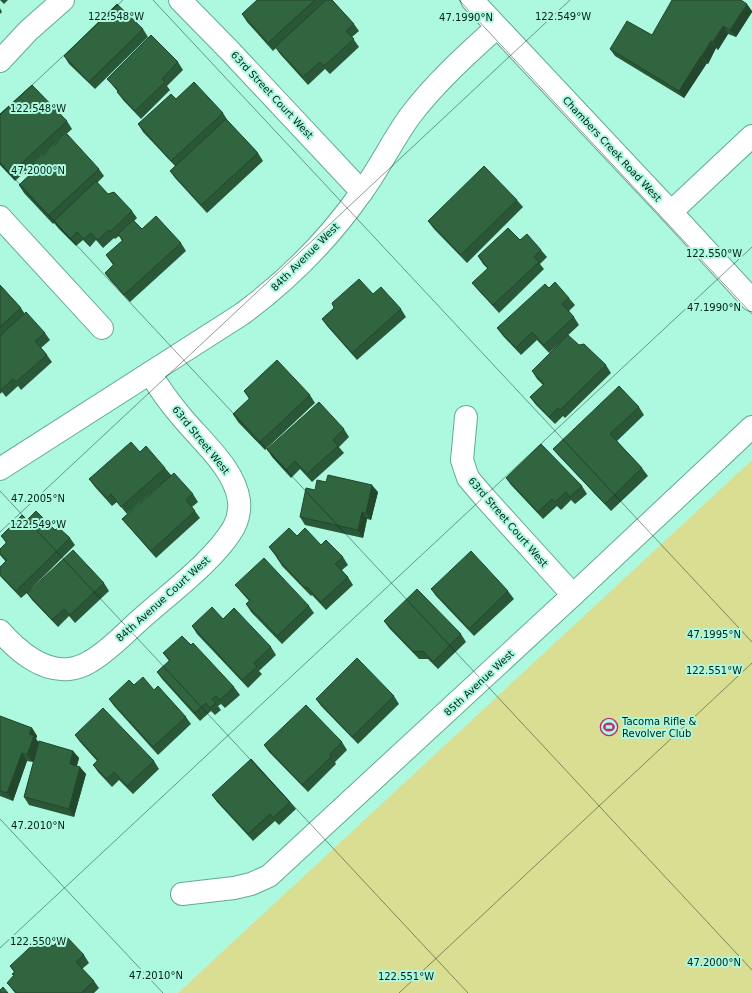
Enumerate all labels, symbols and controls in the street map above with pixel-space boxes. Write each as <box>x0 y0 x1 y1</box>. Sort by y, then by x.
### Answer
text: 122.548°W <box>88 11 144 22</box>
text: 122.549°W <box>535 11 591 22</box>
text: 47.1990°N <box>439 12 493 23</box>
street label: 63rd Street Court West <box>229 49 315 141</box>
street label: Chambers Creek Road West <box>561 94 664 204</box>
text: 122.548°W <box>10 103 66 114</box>
text: 47.2000°N <box>11 165 65 176</box>
street label: 84th Avenue West <box>269 221 341 293</box>
text: 122.550°W <box>686 248 742 259</box>
text: 47.1990°N <box>687 302 741 313</box>
street label: 63rd Street West <box>170 404 232 476</box>
street label: 63rd Street Court West <box>466 475 550 569</box>
text: 47.2005°N <box>11 493 65 504</box>
text: 122.549°W <box>10 519 66 530</box>
street label: 84th Avenue Court West <box>114 554 212 644</box>
text: 47.1995°N <box>687 629 741 640</box>
street label: 85th Avenue West <box>442 648 516 718</box>
text: 122.551°W <box>686 665 742 676</box>
place label: Tacoma Rifle & Revolver Club <box>621 716 697 739</box>
sports icon: Tacoma Rifle & Revolver Club <box>599 717 619 737</box>
text: 47.2010°N <box>11 820 65 831</box>
text: 122.550°W <box>10 936 66 947</box>
text: 47.2000°N <box>687 957 741 968</box>
text: 47.2010°N <box>129 970 183 981</box>
text: 122.551°W <box>378 971 434 982</box>

